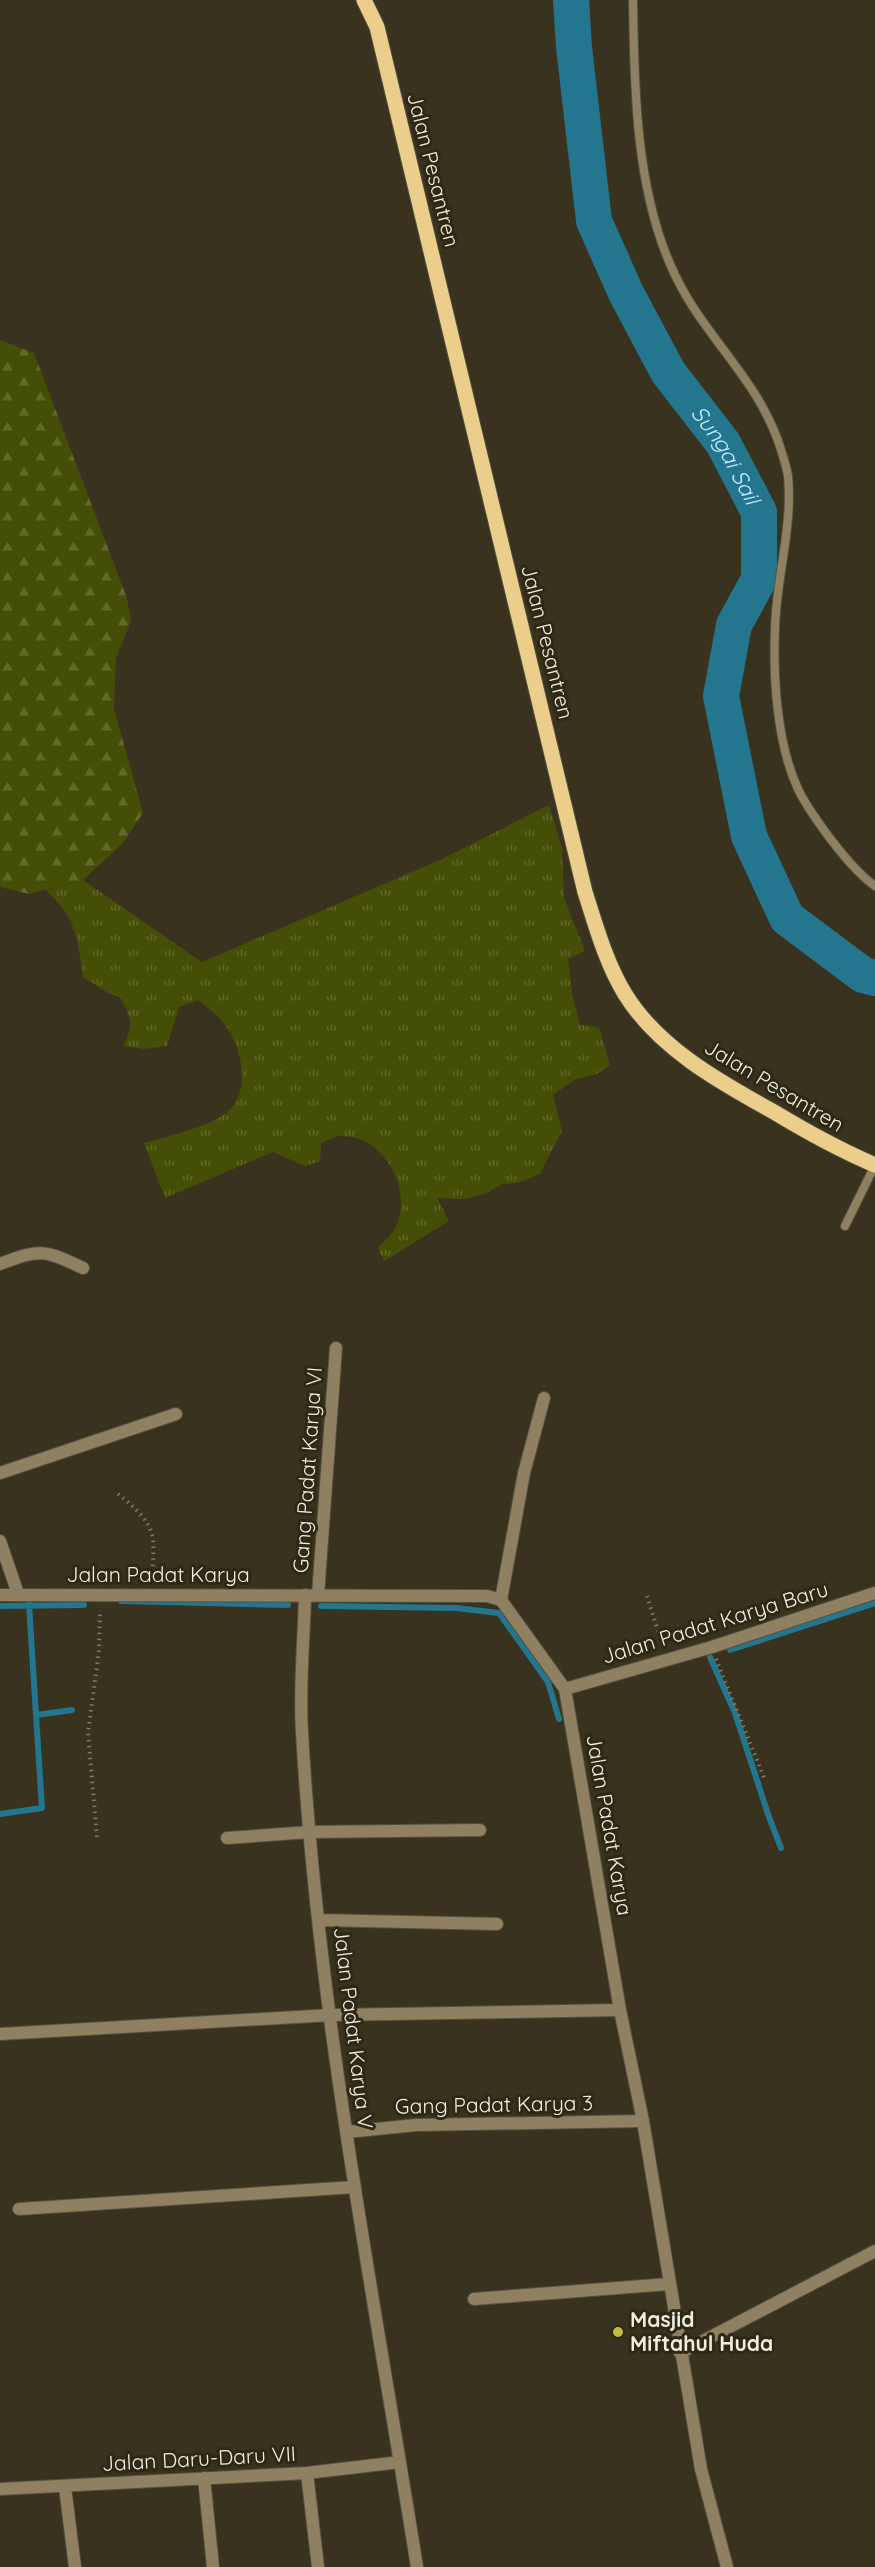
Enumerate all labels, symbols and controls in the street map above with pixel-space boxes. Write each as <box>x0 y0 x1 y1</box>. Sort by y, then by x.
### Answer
street label: Jalan Pesantren <box>402 90 466 250</box>
water label: Sungai Sail <box>685 400 768 512</box>
street label: Jalan Pesantren <box>516 562 580 722</box>
street label: Jalan Pesantren <box>700 1033 849 1137</box>
street label: Gang Padat Karya VI <box>287 1366 327 1574</box>
street label: Jalan Padat Karya <box>66 1561 250 1587</box>
street label: Jalan Padat Karya Baru <box>598 1575 831 1669</box>
street label: Jalan Padat Karya <box>581 1732 639 1917</box>
street label: Jalan Padat Karya V <box>329 1926 379 2130</box>
street label: Gang Padat Karya 3 <box>395 2089 593 2119</box>
place label: Masjid Miftahul Huda <box>630 2306 773 2356</box>
marker: Masjid Miftahul Huda <box>611 2325 625 2339</box>
street label: Jalan Daru-Daru VII <box>101 2440 297 2476</box>

